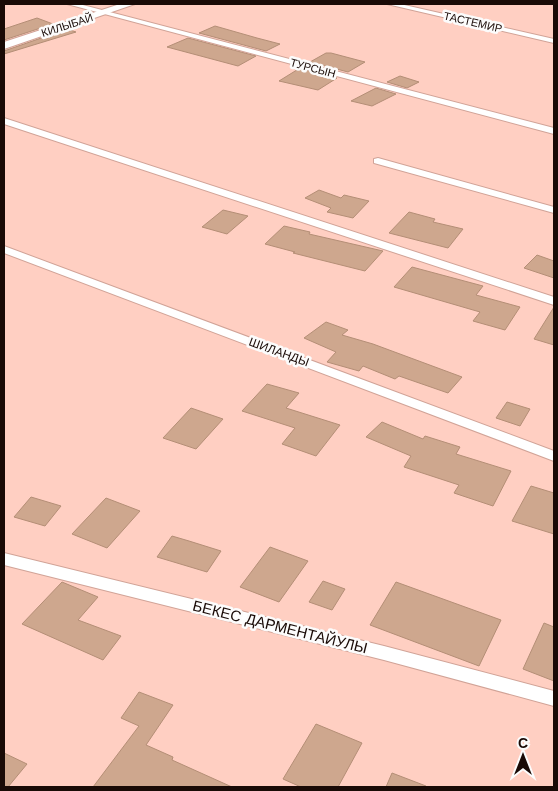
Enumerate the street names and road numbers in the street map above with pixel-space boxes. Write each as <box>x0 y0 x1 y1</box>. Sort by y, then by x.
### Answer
street label: ТАСТЕМИР <box>442 9 503 36</box>
street label: КИЛЫБАЙ <box>40 11 95 40</box>
street label: ТУРСЫН <box>289 56 337 81</box>
street label: ШИЛАНДЫ <box>247 335 311 369</box>
street label: БЕКЕС ДАРМЕНТАЙУЛЫ <box>191 597 369 657</box>

